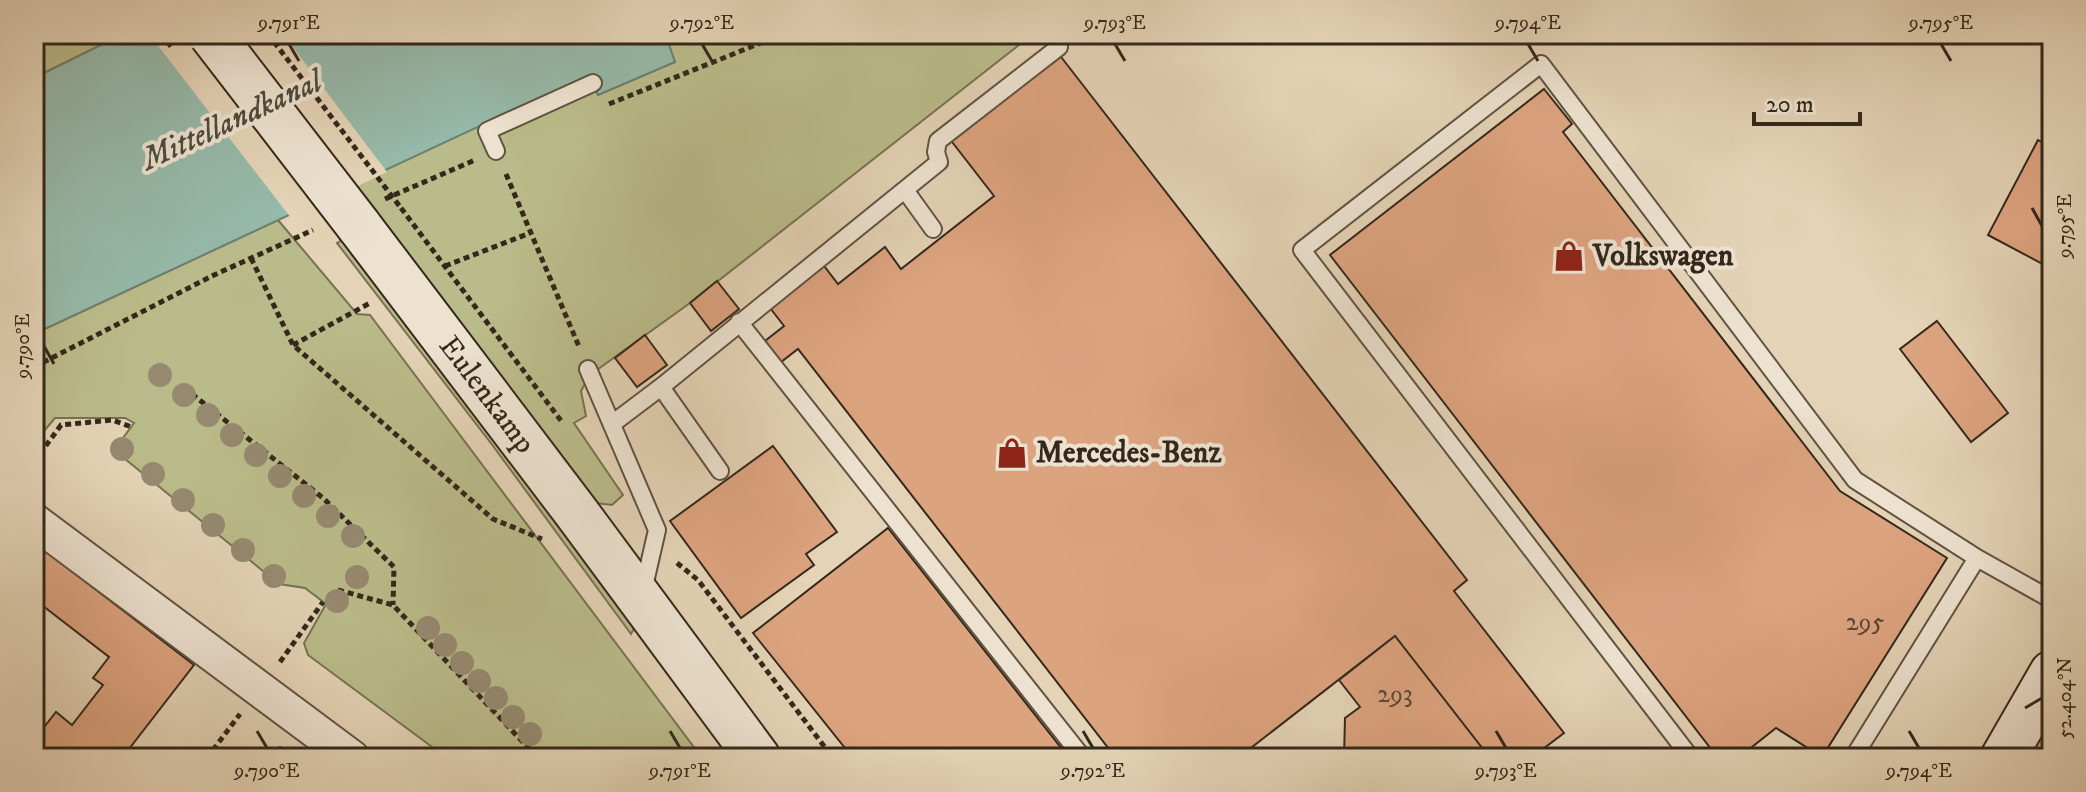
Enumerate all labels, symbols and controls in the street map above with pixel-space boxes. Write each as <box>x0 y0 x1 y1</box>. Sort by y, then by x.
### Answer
text: 9.791°E <box>257 11 320 36</box>
text: 9.792°E <box>669 11 734 36</box>
text: 9.793°E <box>1083 11 1146 36</box>
text: 9.794°E <box>1494 11 1561 36</box>
text: 9.795°E <box>1908 11 1973 36</box>
water label: Mittellandkanal <box>134 60 332 181</box>
scale bar <box>1754 76 1860 126</box>
text: 20 m <box>1766 90 1814 120</box>
text: 9.795°E <box>2053 194 2078 259</box>
place label: Volkswagen <box>1592 238 1734 275</box>
shop icon: Volkswagen <box>1552 239 1586 273</box>
text: 9.790°E <box>11 313 36 380</box>
street label: Eulenkamp <box>431 329 544 461</box>
place label: Mercedes-Benz <box>1036 435 1222 472</box>
shop icon: Mercedes-Benz <box>995 436 1029 470</box>
house number: 295 <box>1846 606 1884 639</box>
text: 52.404°N <box>2053 657 2078 739</box>
house number: 293 <box>1377 678 1413 711</box>
text: 9.790°E <box>233 759 300 784</box>
text: 9.791°E <box>648 759 711 784</box>
text: 9.792°E <box>1060 759 1125 784</box>
text: 9.793°E <box>1474 759 1537 784</box>
text: 9.794°E <box>1885 759 1952 784</box>

